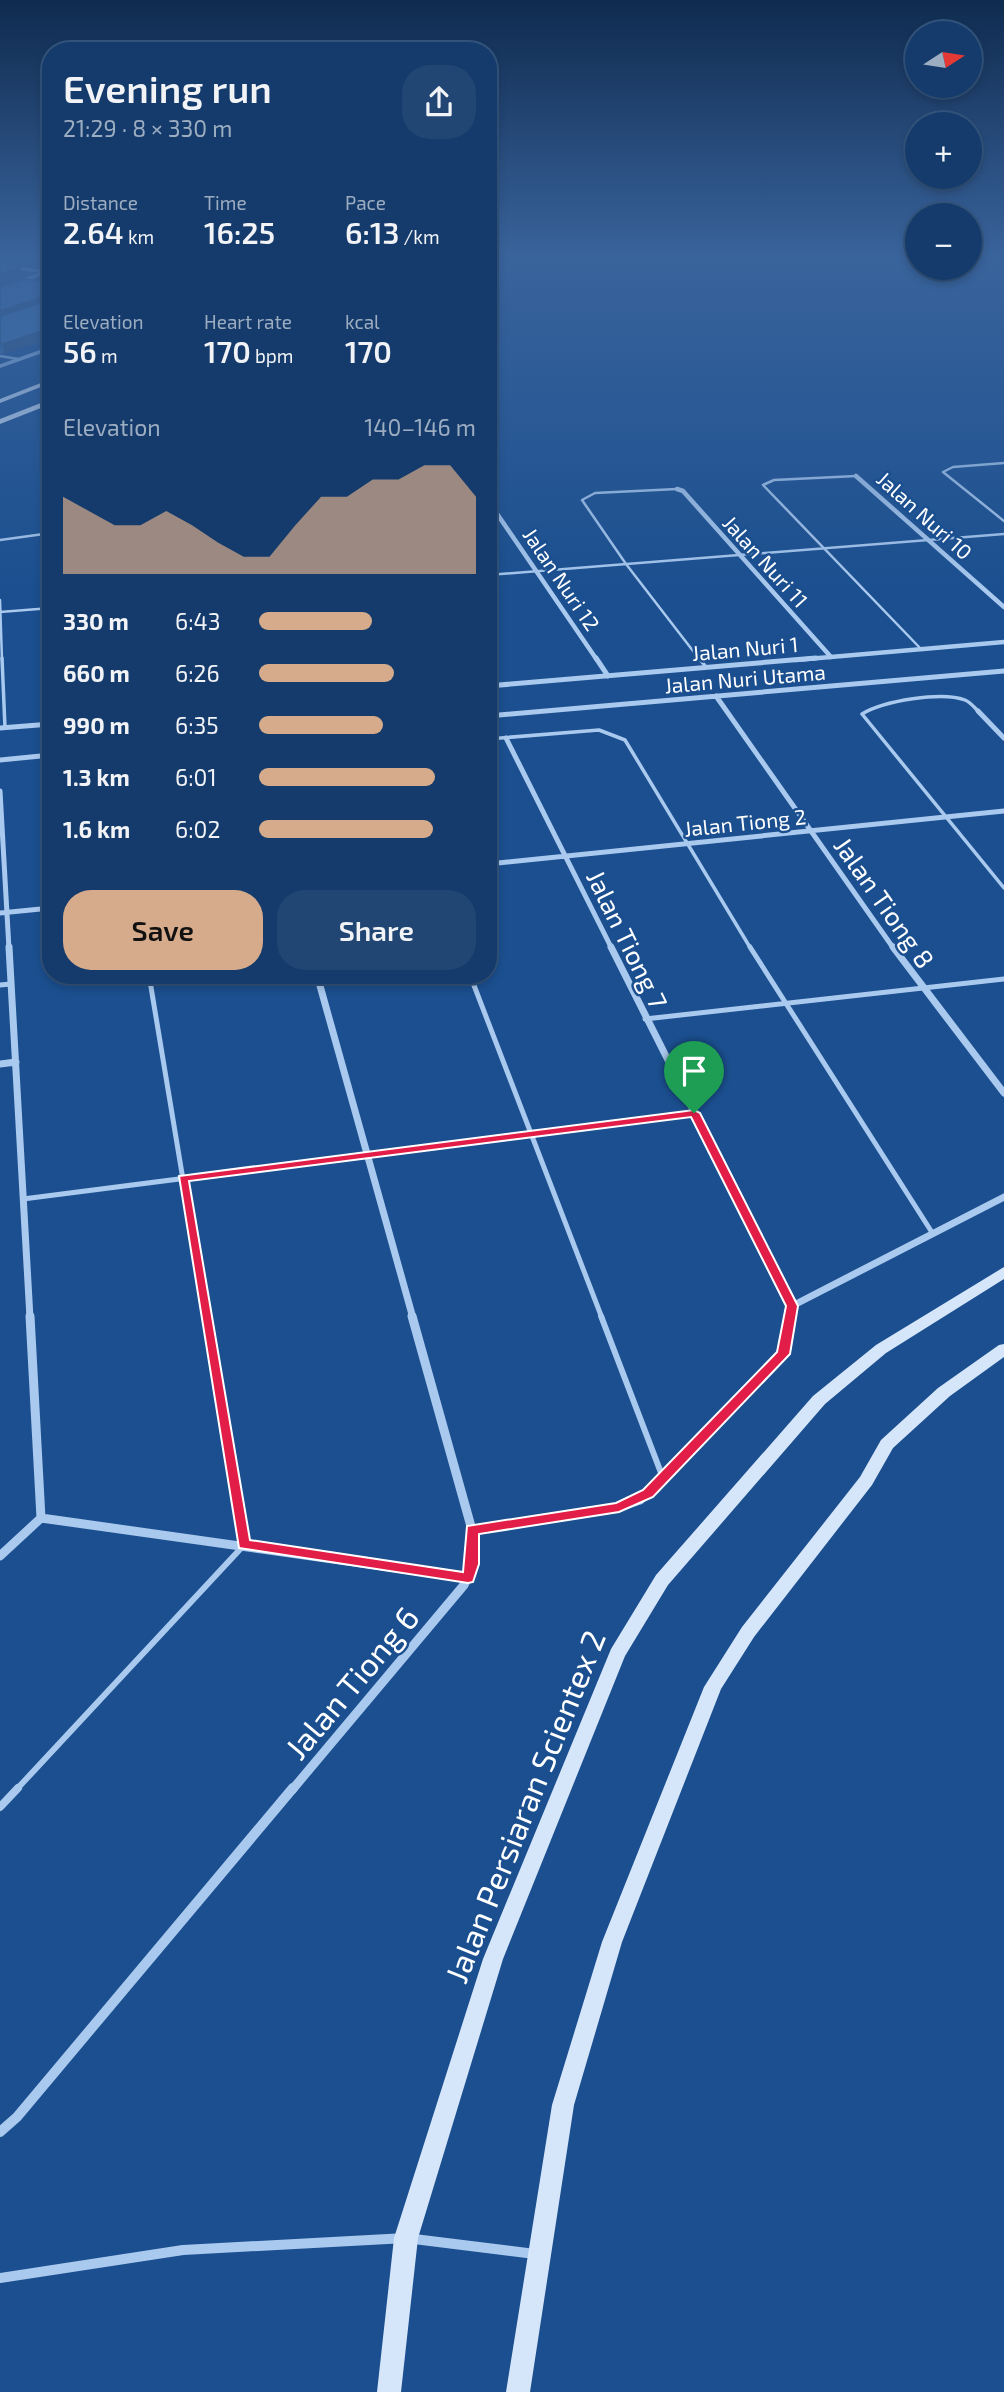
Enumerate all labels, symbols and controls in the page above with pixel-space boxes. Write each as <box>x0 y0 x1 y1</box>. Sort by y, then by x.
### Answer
north arrow <box>905 21 982 98</box>
map controls <box>905 21 982 280</box>
text: Evening run <box>63 65 272 111</box>
button: share <box>402 65 476 139</box>
button: + <box>905 112 982 189</box>
text: 21:29 · 8 × 330 m <box>63 114 232 142</box>
text: Distance <box>63 191 138 214</box>
text: Time <box>204 191 247 214</box>
text: Pace <box>345 191 386 214</box>
button: − <box>905 203 982 280</box>
text: 2.64 <box>63 214 124 250</box>
text: 16:25 <box>204 214 275 250</box>
text: 6:13 <box>345 214 399 250</box>
text: km <box>124 225 154 248</box>
text: /km <box>399 225 440 248</box>
text: Elevation <box>63 310 144 333</box>
text: Heart rate <box>204 310 292 333</box>
text: kcal <box>345 310 380 333</box>
text: 56 <box>63 333 97 369</box>
text: 170 <box>204 333 251 369</box>
text: 170 <box>345 333 392 369</box>
text: m <box>97 344 118 367</box>
text: bpm <box>251 344 293 367</box>
text: Elevation <box>63 413 161 441</box>
text: 140–146 m <box>364 413 476 441</box>
street label: Jalan Nuri 10 <box>872 466 978 564</box>
street label: Jalan Nuri 11 <box>718 510 814 612</box>
street label: Jalan Nuri 12 <box>518 523 606 635</box>
text: 330 m <box>63 607 129 635</box>
text: 6:43 <box>175 607 221 635</box>
street label: Jalan Nuri 1 <box>691 631 799 665</box>
street label: Jalan Nuri Utama <box>663 658 827 698</box>
text: 660 m <box>63 659 130 687</box>
text: 6:26 <box>175 659 220 687</box>
text: 990 m <box>63 711 130 739</box>
text: 6:35 <box>175 711 219 739</box>
text: 1.3 km <box>63 763 130 791</box>
text: 6:01 <box>175 763 217 791</box>
street label: Jalan Tiong 2 <box>683 803 807 841</box>
text: 1.6 km <box>63 815 130 843</box>
text: 6:02 <box>175 815 220 843</box>
street label: Jalan Tiong 8 <box>828 830 942 974</box>
street label: Jalan Tiong 7 <box>581 865 675 1013</box>
button: Save <box>63 890 263 970</box>
button: Share <box>277 890 476 970</box>
pin <box>664 1041 724 1113</box>
icon: arrive <box>675 1052 713 1090</box>
street label: Jalan Tiong 6 <box>276 1598 426 1766</box>
street label: Jalan Persiaran Scientex 2 <box>436 1624 612 1988</box>

